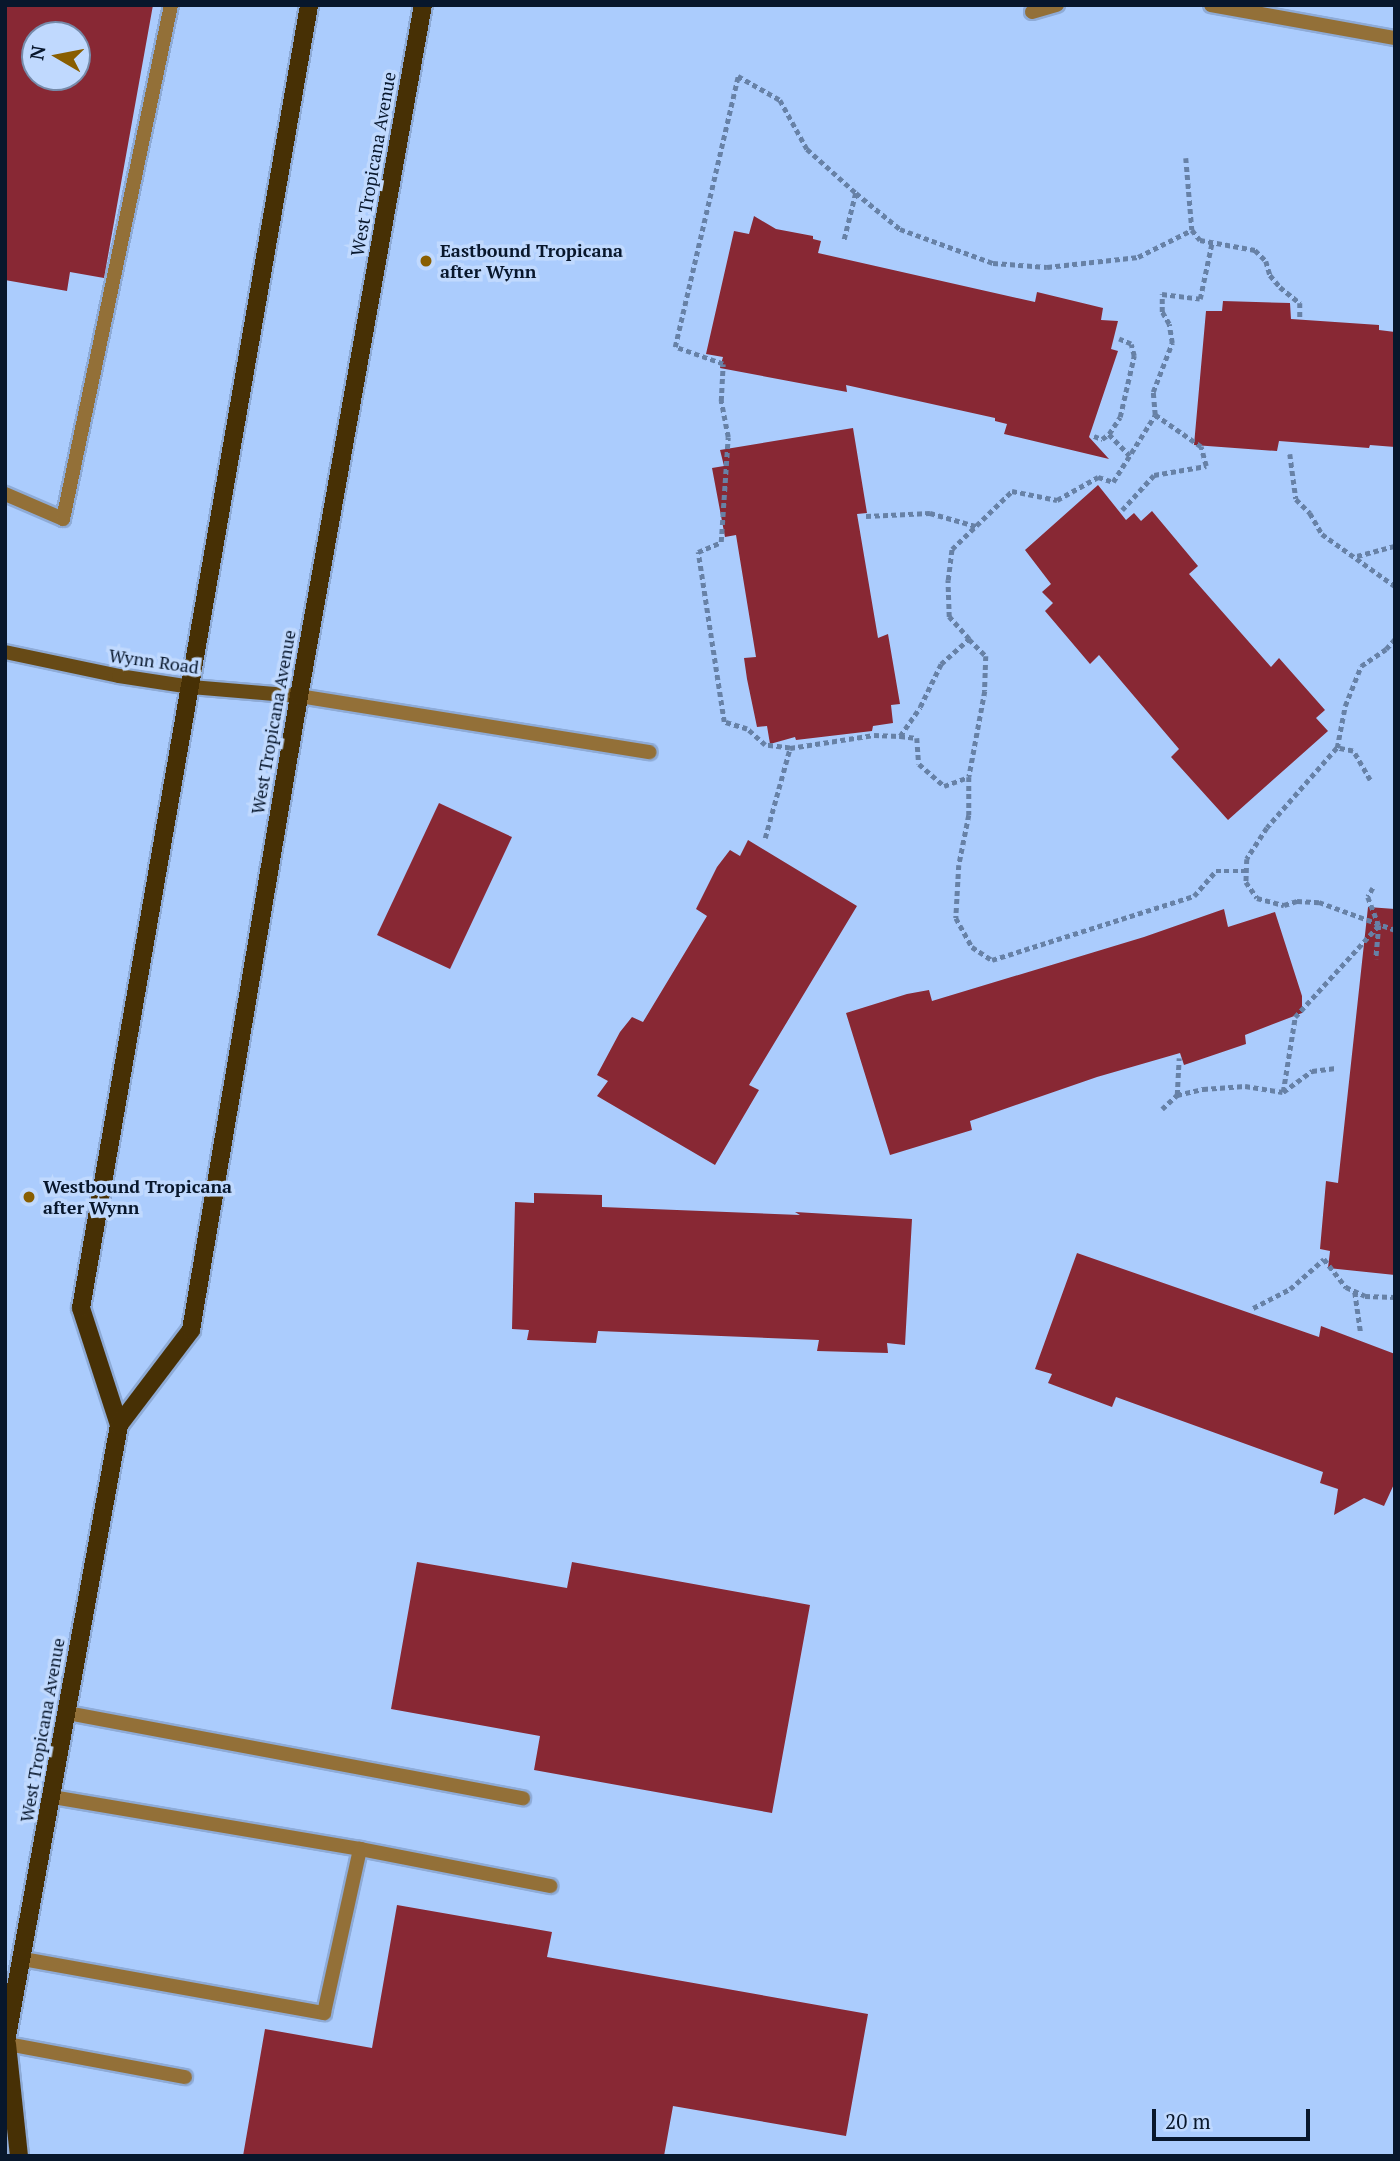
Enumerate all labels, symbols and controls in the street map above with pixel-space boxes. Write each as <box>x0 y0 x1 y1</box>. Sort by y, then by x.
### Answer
north arrow <box>21 21 91 91</box>
text: N <box>23 43 50 62</box>
street label: West Tropicana Avenue <box>346 70 400 258</box>
place label: Eastbound Tropicana after Wynn <box>440 240 623 282</box>
marker: Eastbound Tropicana after Wynn <box>418 253 434 269</box>
street label: West Tropicana Avenue <box>246 628 300 816</box>
street label: Wynn Road <box>108 644 200 678</box>
place label: Westbound Tropicana after Wynn <box>43 1176 232 1218</box>
marker: Westbound Tropicana after Wynn <box>21 1189 37 1205</box>
street label: West Tropicana Avenue <box>15 1636 69 1824</box>
scale bar <box>1155 2094 1312 2138</box>
text: 20 m <box>1165 2107 1211 2135</box>

